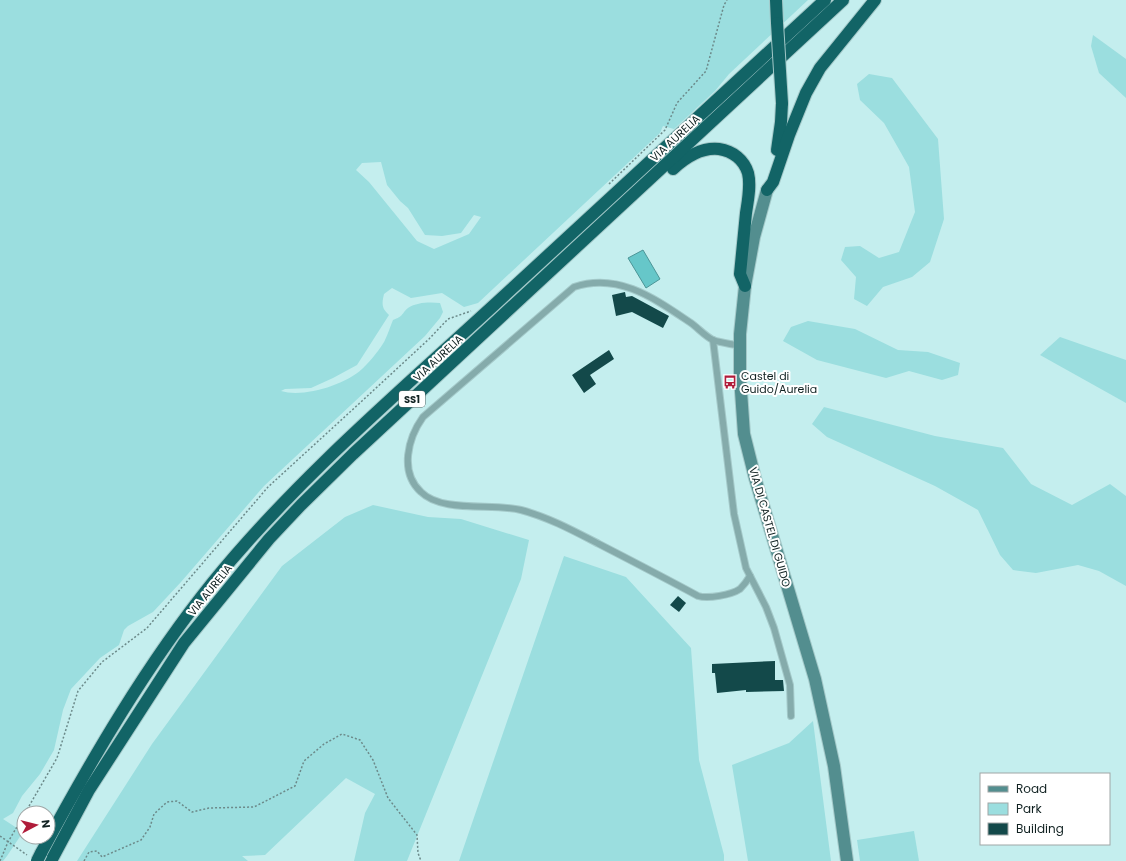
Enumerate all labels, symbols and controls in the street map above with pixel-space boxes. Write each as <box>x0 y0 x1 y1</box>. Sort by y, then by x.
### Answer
street label: VIA AURELIA <box>647 110 704 165</box>
street label: VIA AURELIA <box>410 330 467 385</box>
place label: Castel di Guido/Aurelia <box>741 368 817 397</box>
bus stop icon: Castel di Guido/Aurelia <box>722 374 738 390</box>
road number: SS1 <box>399 391 425 407</box>
street label: VIA DI CASTEL DI GUIDO <box>745 465 795 589</box>
street label: VIA AURELIA <box>184 560 236 619</box>
legend <box>980 773 1110 845</box>
text: Road <box>1016 780 1047 797</box>
text: Park <box>1016 800 1043 817</box>
north arrow <box>16 805 56 845</box>
text: N <box>37 819 54 829</box>
text: Building <box>1016 820 1064 837</box>

